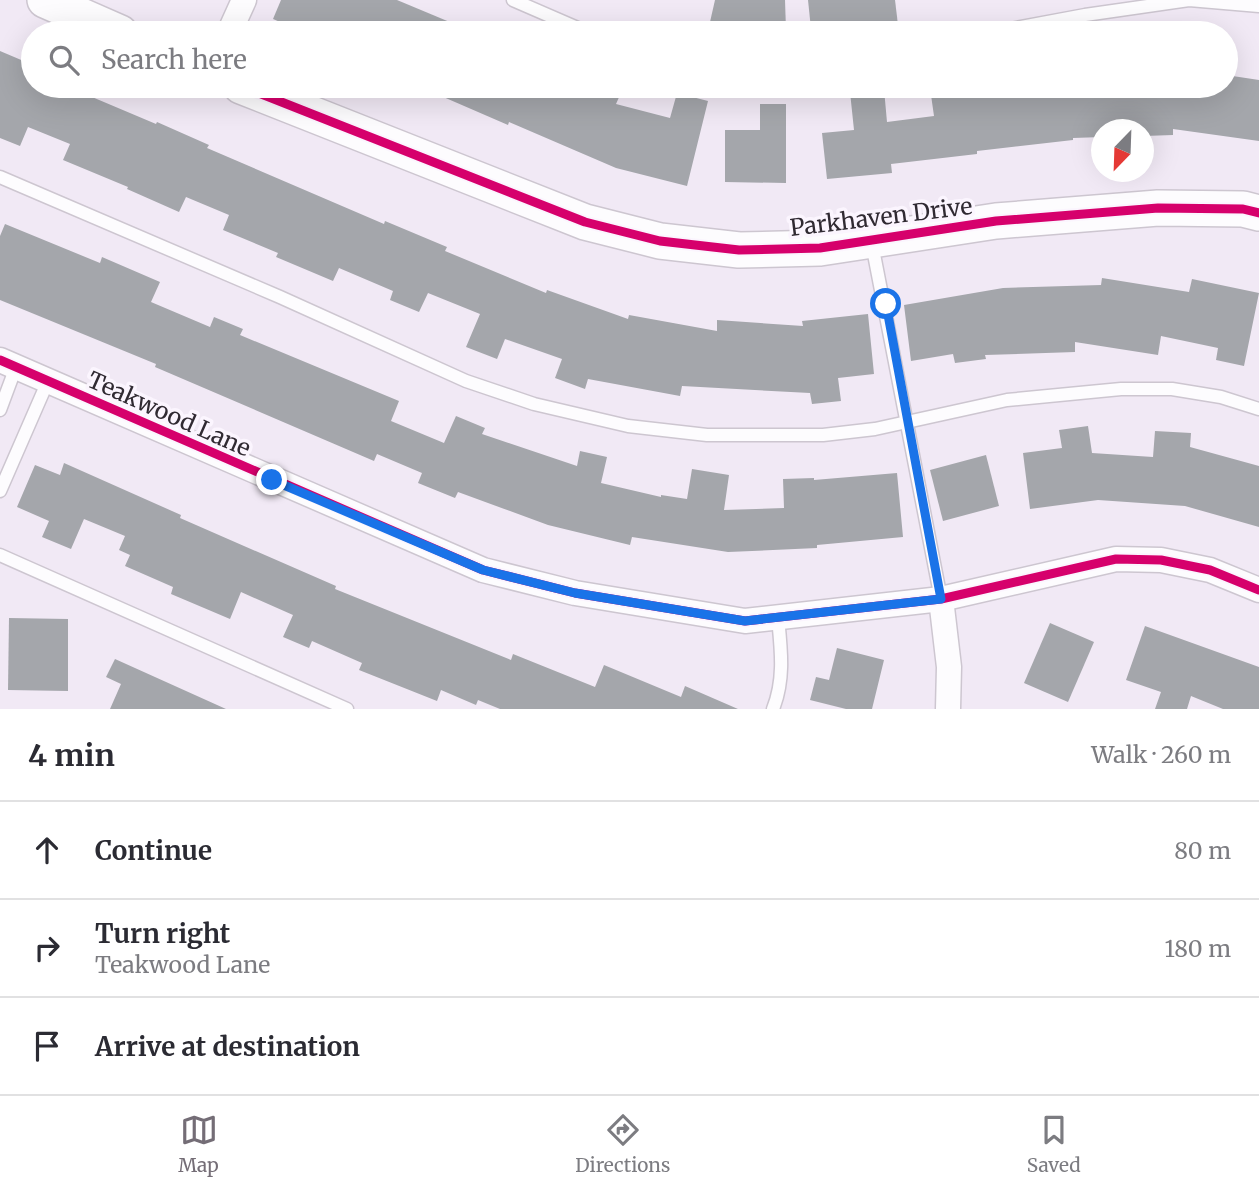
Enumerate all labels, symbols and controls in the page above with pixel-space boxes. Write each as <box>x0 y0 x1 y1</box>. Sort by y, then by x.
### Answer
search box <box>21 21 1238 98</box>
icon: search <box>45 41 83 79</box>
text: Search here <box>101 43 247 76</box>
north arrow <box>1091 119 1154 182</box>
street label: Parkhaven Drive <box>788 191 974 242</box>
route start <box>870 288 901 319</box>
street label: Teakwood Lane <box>83 365 255 462</box>
route end <box>256 464 287 495</box>
text: 4 min <box>28 736 115 774</box>
text: Walk · 260 m <box>1091 740 1231 769</box>
icon: ahead <box>28 831 66 869</box>
text: Continue <box>95 834 212 867</box>
text: 80 m <box>1174 836 1231 865</box>
text: Turn right <box>95 917 230 950</box>
icon: right <box>28 929 66 967</box>
text: 180 m <box>1165 934 1231 963</box>
text: Teakwood Lane <box>95 950 270 979</box>
icon: arrive <box>28 1027 66 1065</box>
text: Arrive at destination <box>95 1030 360 1063</box>
tab: Map <box>178 1111 219 1177</box>
tab: Directions <box>575 1111 670 1177</box>
tab: Saved <box>1027 1111 1081 1177</box>

